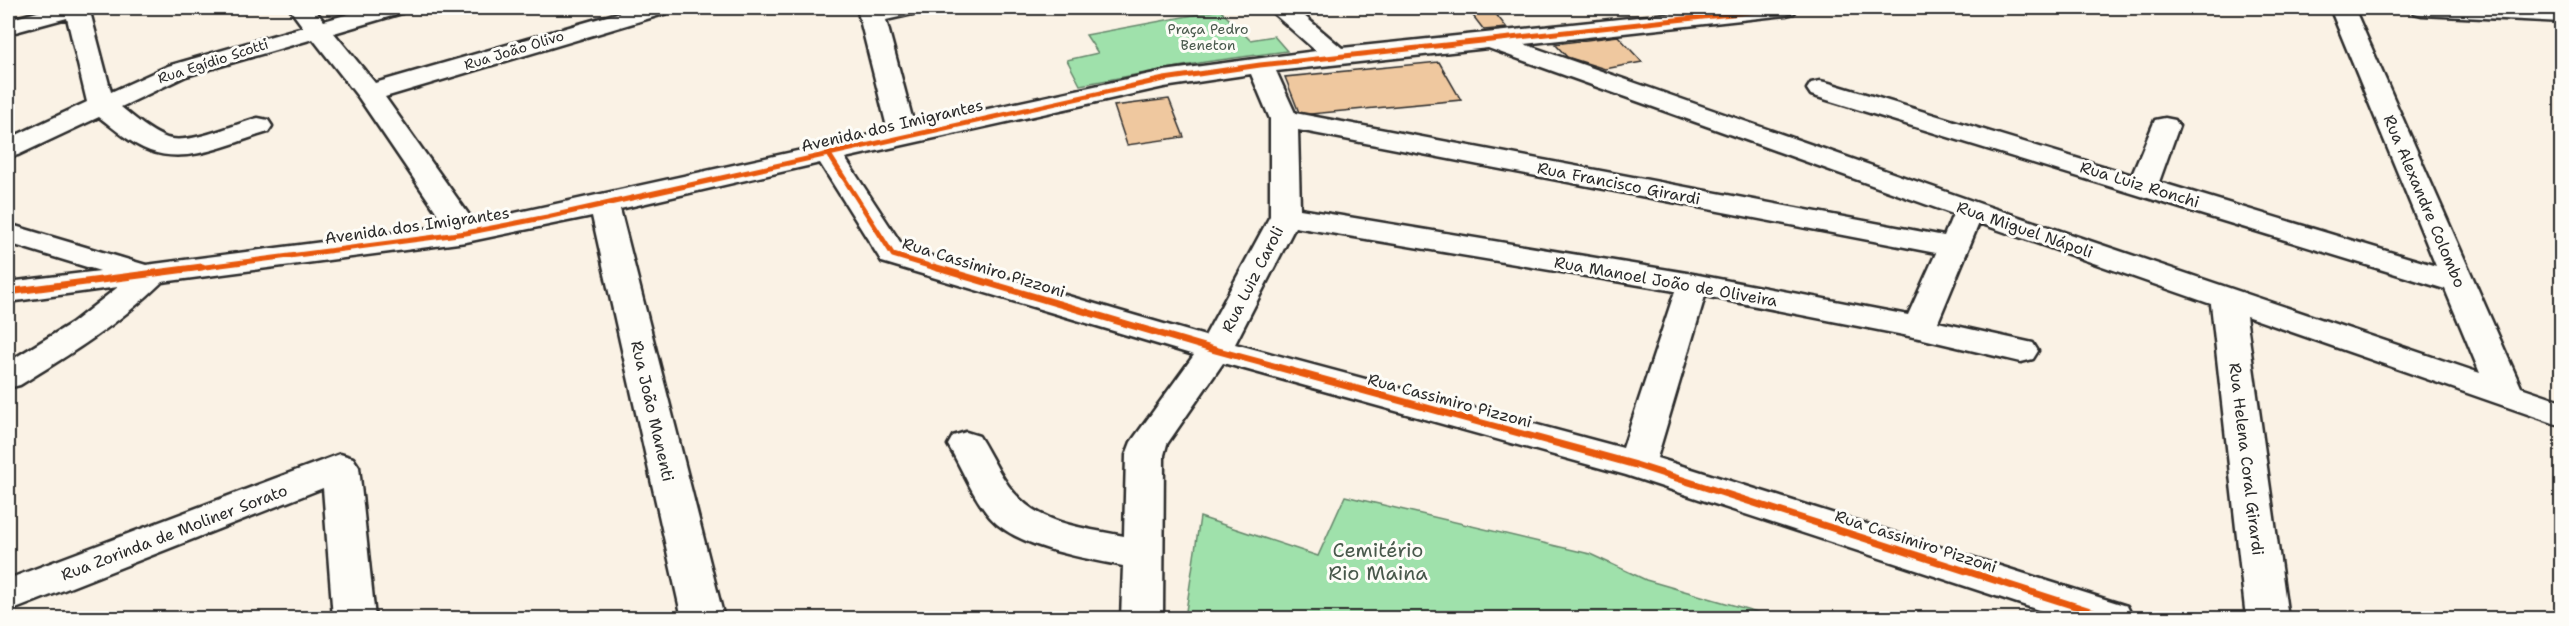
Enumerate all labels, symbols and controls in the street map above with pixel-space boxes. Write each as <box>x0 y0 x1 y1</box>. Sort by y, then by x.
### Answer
park label: Praça Pedro Beneton <box>1168 20 1248 54</box>
street label: Rua João Olivo <box>462 26 566 74</box>
street label: Rua Egídio Scotti <box>155 35 271 87</box>
street label: Avenida dos Imigrantes <box>799 94 985 157</box>
street label: Rua Alexandre Colombo <box>2379 112 2471 291</box>
street label: Rua Luiz Ronchi <box>2078 156 2202 213</box>
street label: Rua Francisco Girardi <box>1535 157 1702 210</box>
street label: Rua Miguel Nápoli <box>1954 196 2096 263</box>
street label: Avenida dos Imigrantes <box>323 202 511 249</box>
street label: Rua Luiz Caroli <box>1217 223 1288 336</box>
street label: Rua Cassimiro Pizzoni <box>900 233 1068 302</box>
street label: Rua Manoel João de Oliveira <box>1553 252 1779 311</box>
street label: Rua João Manenti <box>626 339 679 484</box>
street label: Rua Helena Coral Girardi <box>2224 361 2269 557</box>
street label: Rua Cassimiro Pizzoni <box>1365 368 1534 433</box>
street label: Rua Zorinda de Moliner Sorato <box>58 480 290 585</box>
street label: Rua Cassimiro Pizzoni <box>1832 505 2000 578</box>
park label: Cemitério Rio Maina <box>1328 537 1428 586</box>

